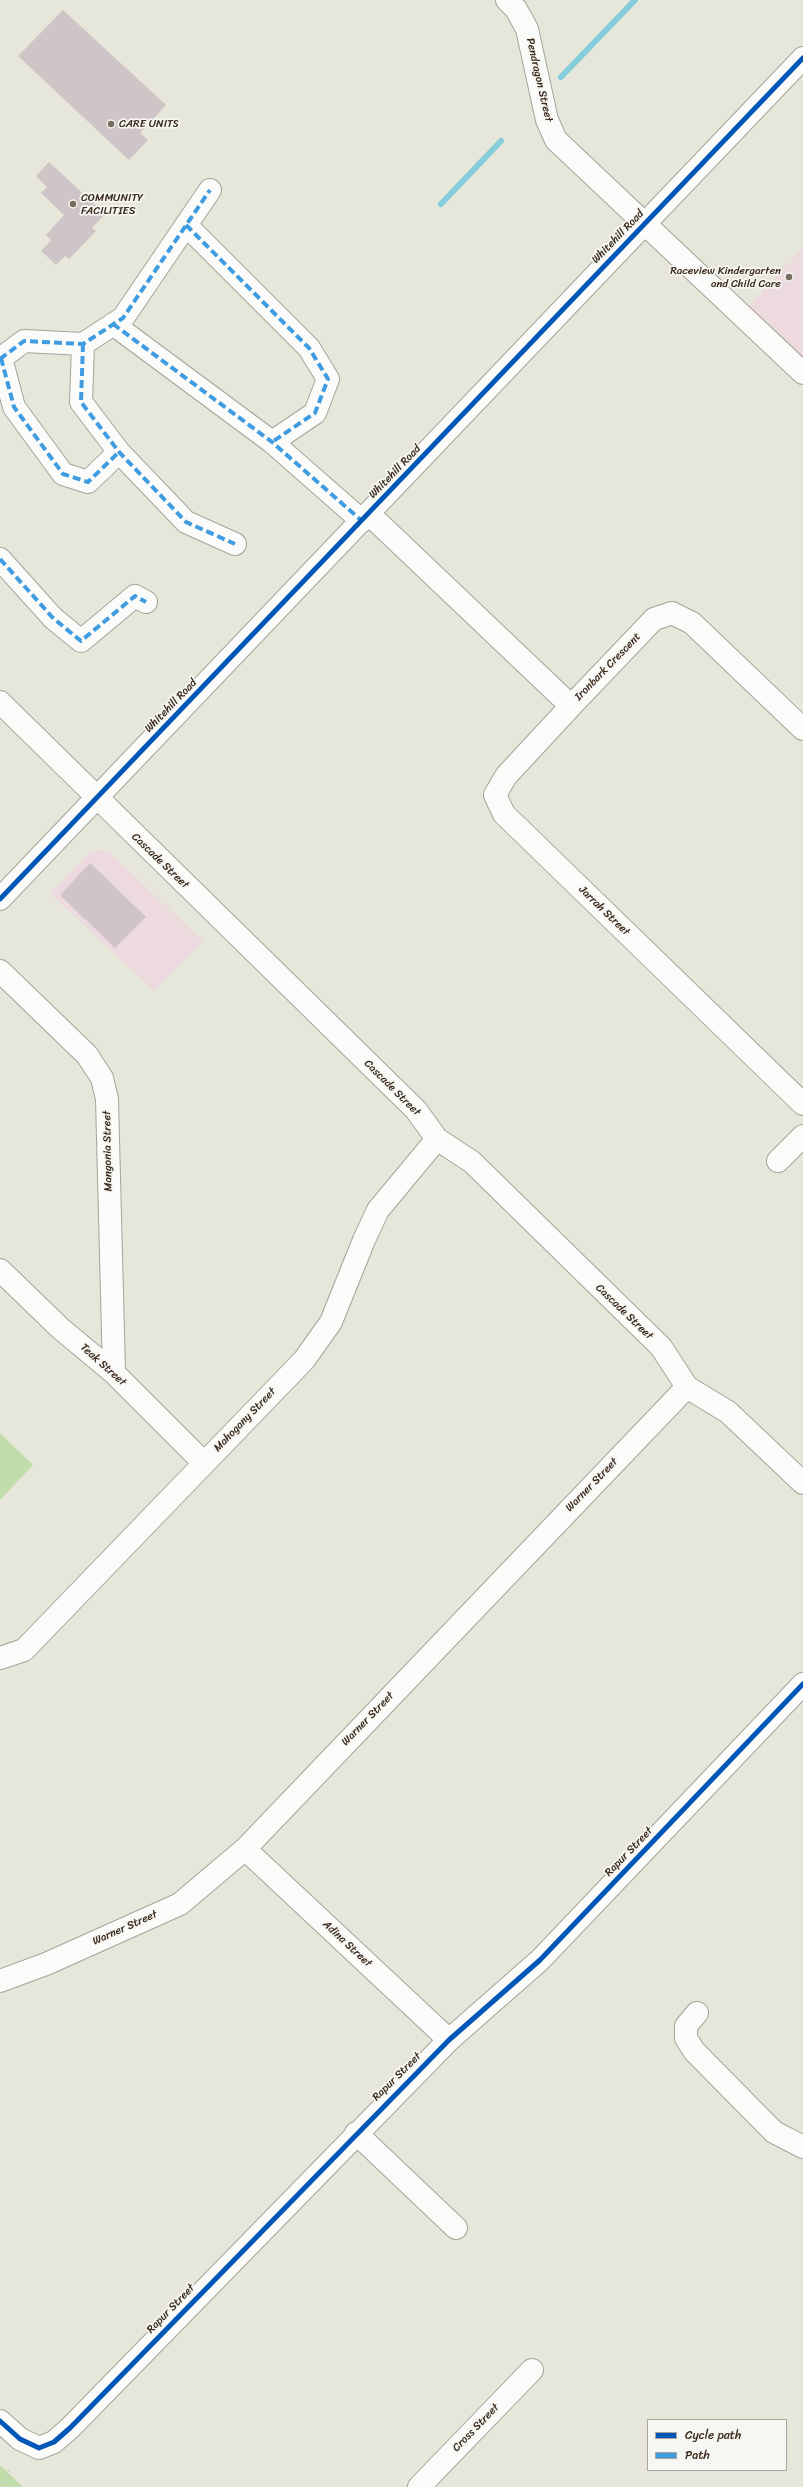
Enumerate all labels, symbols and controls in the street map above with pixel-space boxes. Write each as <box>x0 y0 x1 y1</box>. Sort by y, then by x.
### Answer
street label: Pendragon Street <box>523 37 555 123</box>
place label: CARE UNITS <box>119 117 179 131</box>
marker: CARE UNITS <box>106 119 116 129</box>
place label: COMMUNITY FACILITIES <box>81 191 143 217</box>
marker: COMMUNITY FACILITIES <box>68 199 78 209</box>
street label: Whitehill Road <box>589 208 647 266</box>
place label: Raceview Kindergarten and Child Care <box>670 264 781 290</box>
marker: Raceview Kindergarten and Child Care <box>784 272 794 282</box>
street label: Whitehill Road <box>366 443 424 501</box>
street label: Ironbark Crescent <box>572 630 644 704</box>
street label: Whitehill Road <box>142 677 200 735</box>
street label: Cascade Street <box>129 830 191 892</box>
street label: Jarrah Street <box>576 883 632 939</box>
street label: Cascade Street <box>361 1057 423 1119</box>
street label: Mangonia Street <box>101 1110 115 1192</box>
street label: Cascade Street <box>593 1281 655 1343</box>
street label: Teak Street <box>77 1341 129 1389</box>
street label: Mahogany Street <box>211 1385 279 1455</box>
street label: Warner Street <box>563 1455 621 1515</box>
street label: Warner Street <box>339 1689 397 1749</box>
street label: Rapur Street <box>602 1825 656 1879</box>
street label: Warner Street <box>91 1908 159 1948</box>
street label: Adina Street <box>320 1918 374 1970</box>
street label: Rapur Street <box>370 2050 424 2104</box>
street label: Rapur Street <box>144 2282 198 2336</box>
street label: Cross Street <box>450 2401 502 2455</box>
legend <box>647 2419 787 2471</box>
text: Cycle path <box>685 2424 741 2446</box>
text: Path <box>685 2444 710 2466</box>

